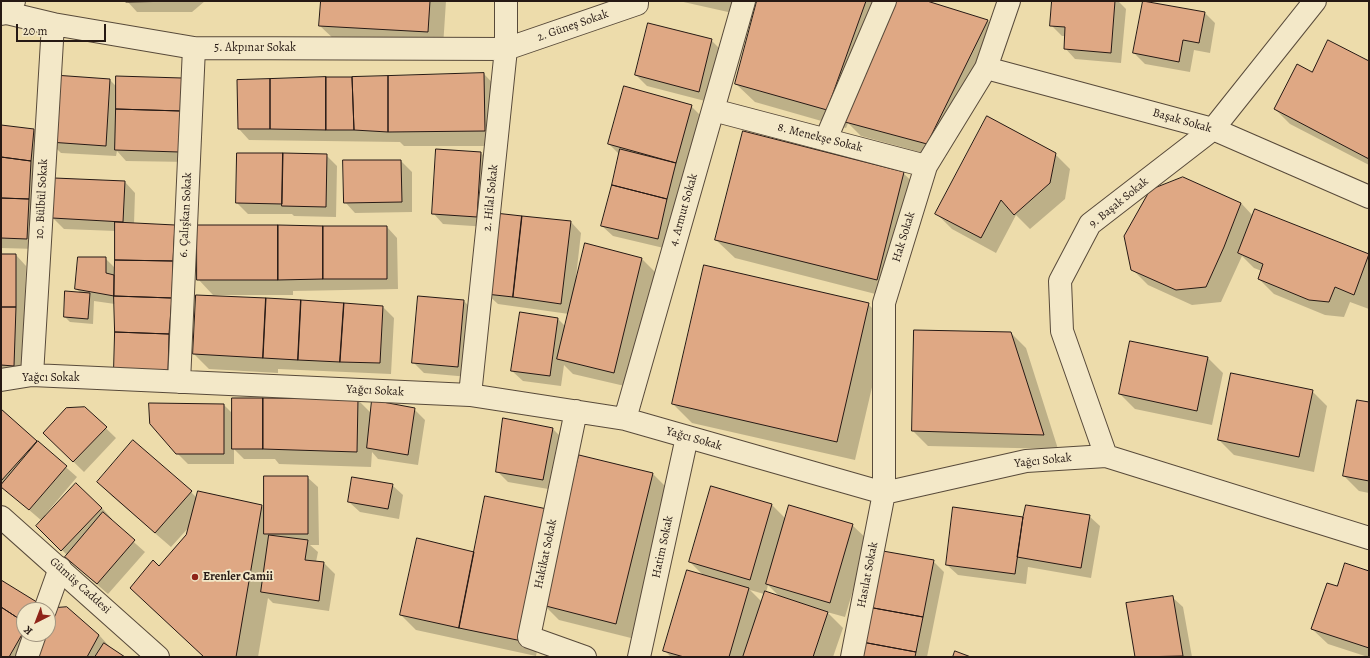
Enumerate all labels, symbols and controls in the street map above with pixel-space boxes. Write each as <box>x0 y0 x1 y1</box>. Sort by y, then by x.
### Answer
street label: 2. Güneş Sokak <box>535 7 611 45</box>
scale bar <box>18 16 108 42</box>
text: 20 m <box>23 23 47 39</box>
street label: 5. Akpınar Sokak <box>214 41 296 55</box>
street label: Başak Sokak <box>1151 106 1213 136</box>
street label: 8. Menekşe Sokak <box>776 120 864 156</box>
street label: 10. Bülbül Sokak <box>33 158 51 240</box>
street label: 2. Hilal Sokak <box>480 164 502 232</box>
street label: 6. Çalışkan Sokak <box>177 172 195 258</box>
street label: 4. Armut Sokak <box>667 172 701 248</box>
street label: 9. Başak Sokak <box>1086 175 1152 231</box>
street label: Hak Sokak <box>889 210 919 264</box>
street label: Yağcı Sokak <box>22 371 80 385</box>
street label: Yağcı Sokak <box>346 382 404 400</box>
street label: Yağcı Sokak <box>664 424 724 454</box>
street label: Yağcı Sokak <box>1014 451 1072 471</box>
street label: Hatim Sokak <box>649 514 677 580</box>
street label: Hakikat Sokak <box>532 518 560 590</box>
street label: Hasılat Sokak <box>855 541 881 609</box>
street label: Gümüş Caddesi <box>46 555 114 617</box>
place label: Erenler Camii <box>203 570 273 584</box>
marker: Erenler Camii <box>190 572 200 582</box>
north arrow <box>16 602 56 642</box>
text: K <box>21 623 36 639</box>

